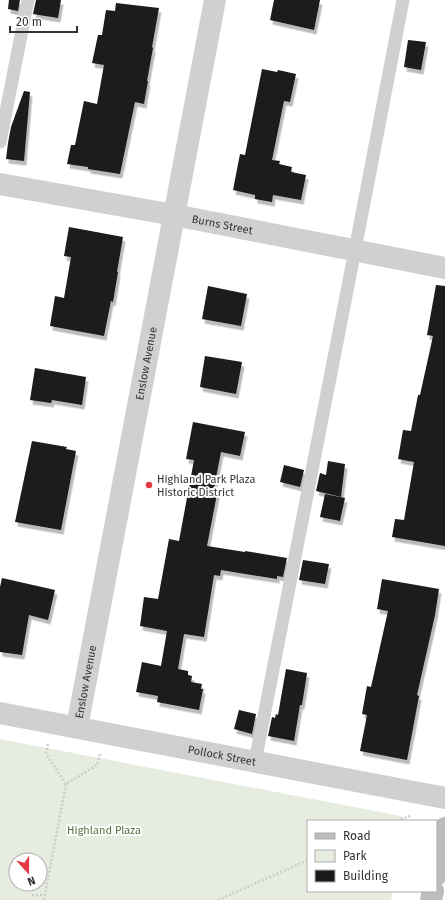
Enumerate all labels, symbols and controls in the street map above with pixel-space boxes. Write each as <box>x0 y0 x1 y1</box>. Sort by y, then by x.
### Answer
scale bar <box>10 8 77 34</box>
text: 20 m <box>16 15 42 29</box>
street label: Burns Street <box>191 213 254 237</box>
street label: Enslow Avenue <box>133 326 160 401</box>
place label: Highland Park Plaza Historic District <box>157 473 255 499</box>
marker: Highland Park Plaza Historic District <box>144 480 154 490</box>
street label: Enslow Avenue <box>73 644 99 720</box>
street label: Pollock Street <box>187 743 257 769</box>
legend <box>307 820 437 892</box>
park label: Highland Plaza <box>67 824 141 837</box>
text: Road <box>343 829 371 843</box>
text: Park <box>343 849 367 863</box>
north arrow <box>8 852 48 892</box>
text: Building <box>343 869 389 883</box>
text: N <box>26 873 37 888</box>

